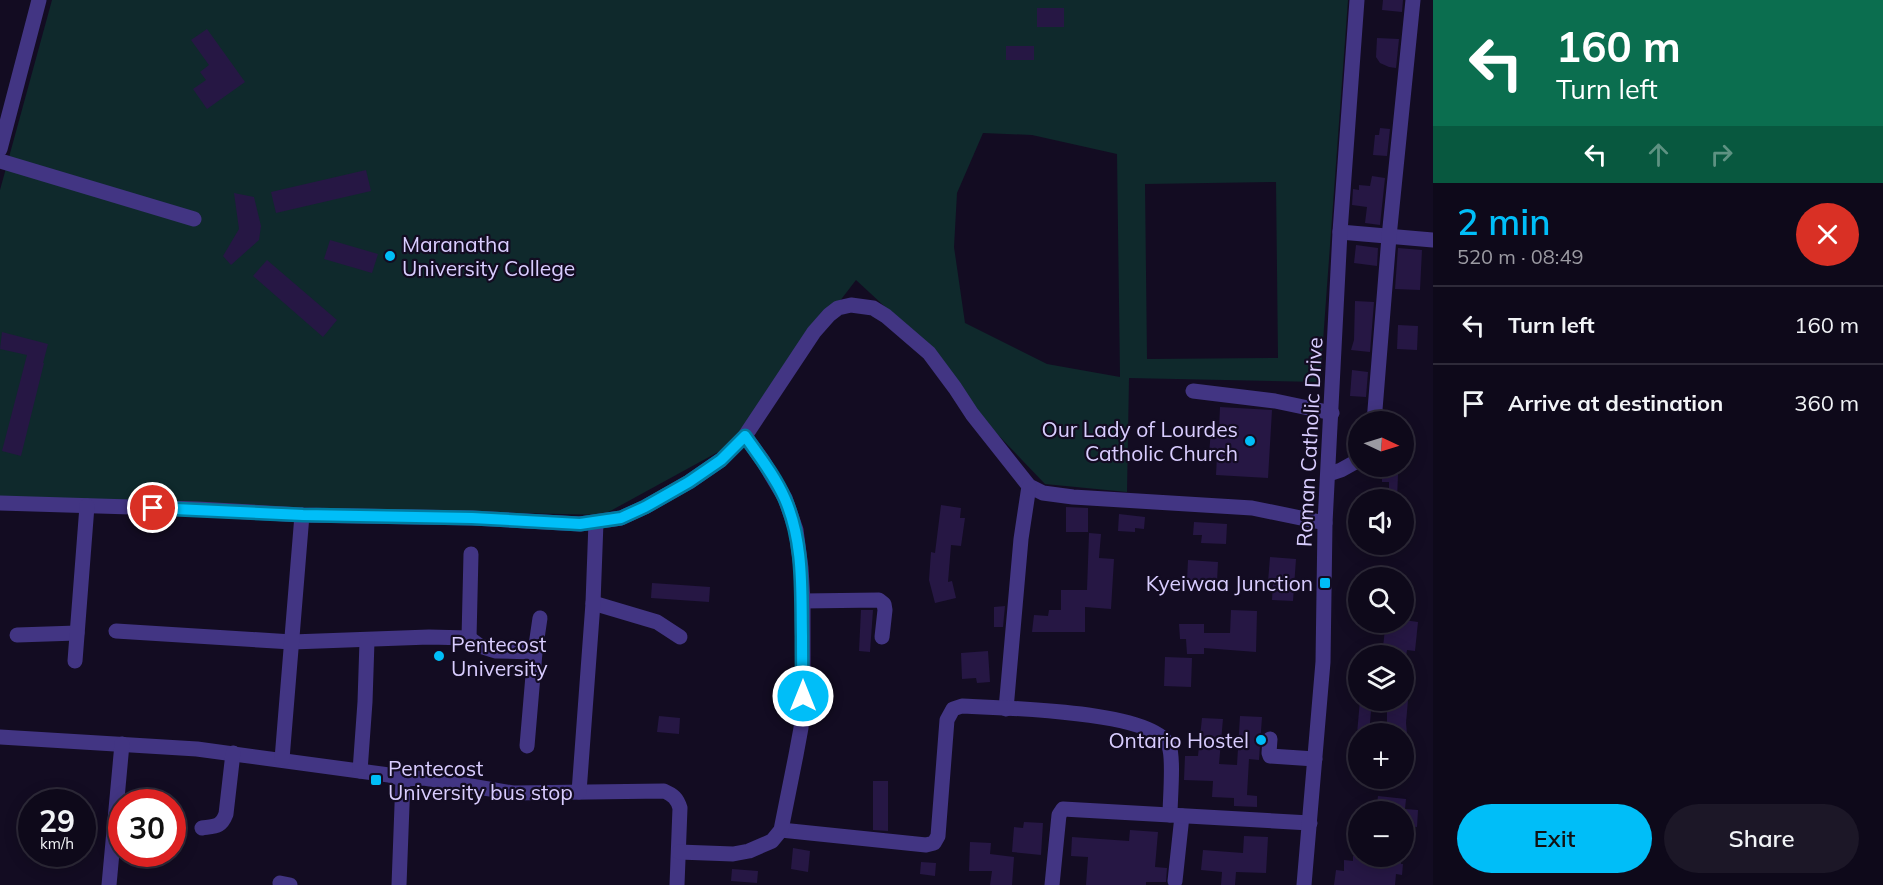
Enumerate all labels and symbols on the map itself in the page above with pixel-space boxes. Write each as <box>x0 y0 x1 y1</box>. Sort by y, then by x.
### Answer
place label: Maranatha University College <box>402 231 575 281</box>
marker: Maranatha University College <box>383 249 397 263</box>
street label: Roman Catholic Drive <box>1291 336 1327 548</box>
north arrow <box>1348 411 1414 477</box>
place label: Our Lady of Lourdes Catholic Church <box>1041 416 1238 466</box>
marker: Our Lady of Lourdes Catholic Church <box>1243 434 1257 448</box>
pin <box>127 482 178 533</box>
place label: Kyeiwaa Junction <box>1146 570 1313 596</box>
marker: Kyeiwaa Junction <box>1318 576 1332 590</box>
place label: Pentecost University <box>451 631 548 681</box>
marker: Pentecost University <box>432 649 446 663</box>
position arrow <box>771 664 835 728</box>
place label: Ontario Hostel <box>1108 727 1249 753</box>
marker: Ontario Hostel <box>1254 733 1268 747</box>
place label: Pentecost University bus stop <box>388 755 573 805</box>
marker: Pentecost University bus stop <box>369 773 383 787</box>
speed limit sign: 30 <box>108 789 186 867</box>

